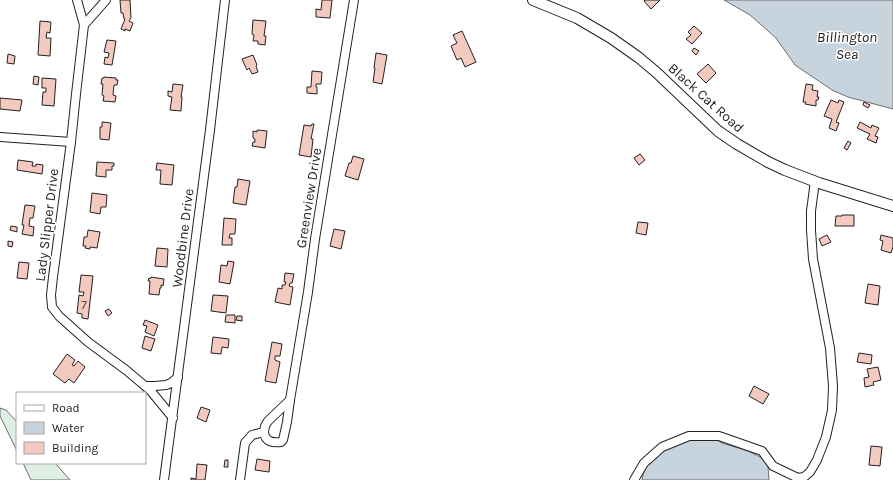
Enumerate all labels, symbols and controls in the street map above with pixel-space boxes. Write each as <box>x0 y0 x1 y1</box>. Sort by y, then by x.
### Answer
water label: Billington Sea <box>817 28 877 63</box>
street label: Black Cat Road <box>665 60 747 136</box>
street label: Greenview Drive <box>293 147 325 249</box>
street label: Lady Slipper Drive <box>32 168 62 282</box>
street label: Woodbine Drive <box>168 187 198 289</box>
house number: 7 <box>81 298 87 312</box>
legend <box>16 392 146 464</box>
text: Road <box>52 401 80 415</box>
text: Water <box>52 421 85 435</box>
text: Building <box>52 441 99 455</box>

